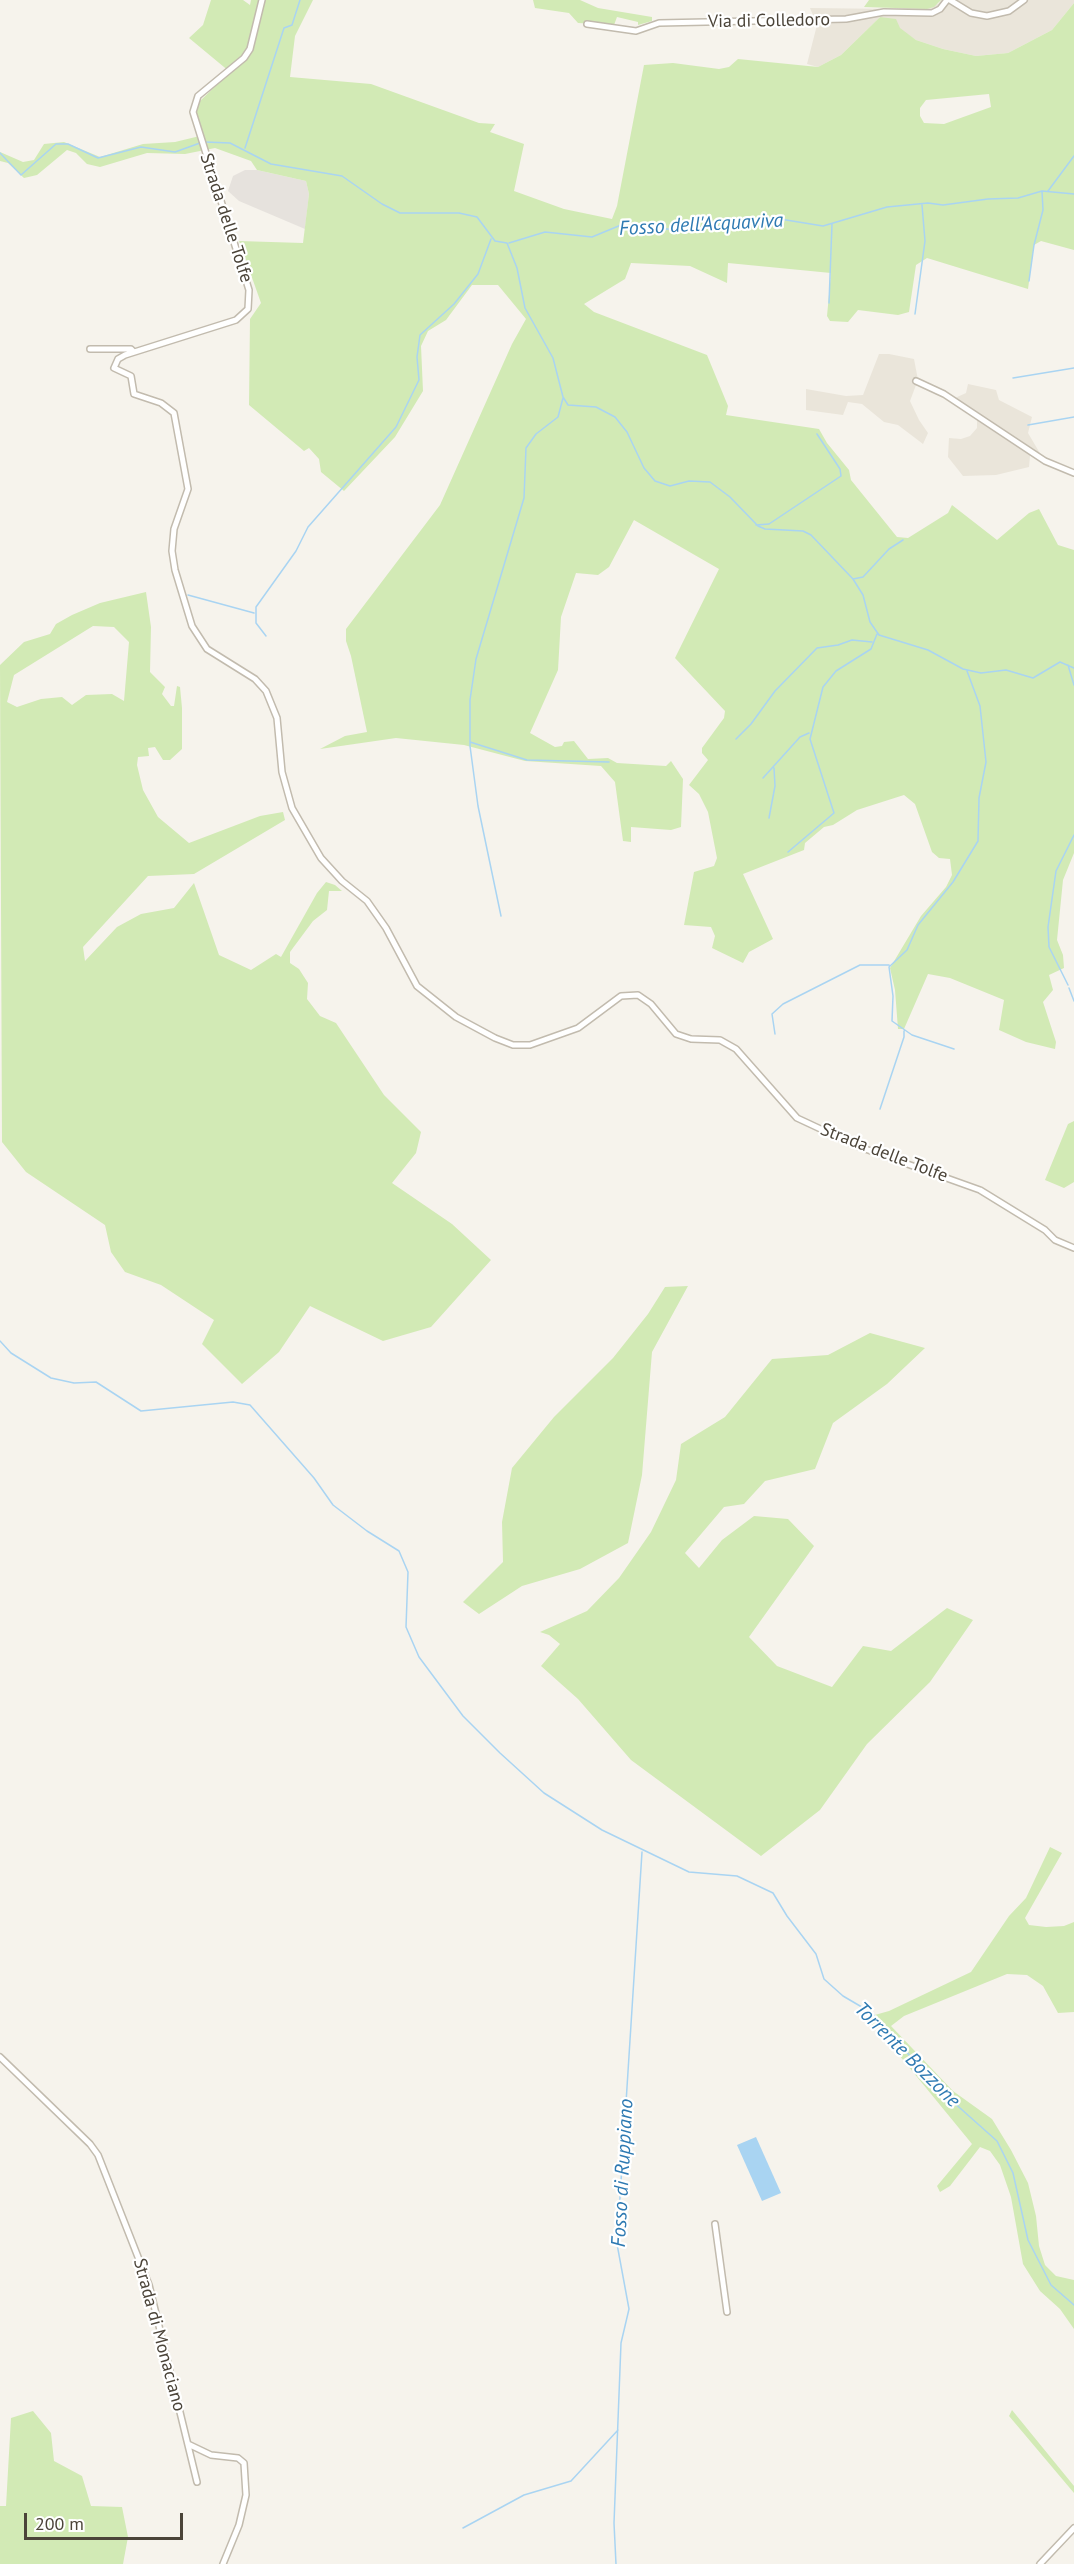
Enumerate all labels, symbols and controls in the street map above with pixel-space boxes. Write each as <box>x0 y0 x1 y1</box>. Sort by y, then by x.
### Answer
street label: Via di Colledoro <box>708 9 830 33</box>
street label: Strada delle Tolfe <box>195 151 257 285</box>
water label: Fosso dell'Acquaviva <box>618 209 784 241</box>
street label: Strada delle Tolfe <box>817 1119 951 1187</box>
water label: Torrente Bozzone <box>849 1997 965 2113</box>
water label: Fosso di Ruppiano <box>607 2098 639 2248</box>
street label: Strada di Monaciano <box>128 2256 190 2414</box>
scale bar <box>27 2501 186 2539</box>
text: 200 m <box>35 2512 84 2535</box>

